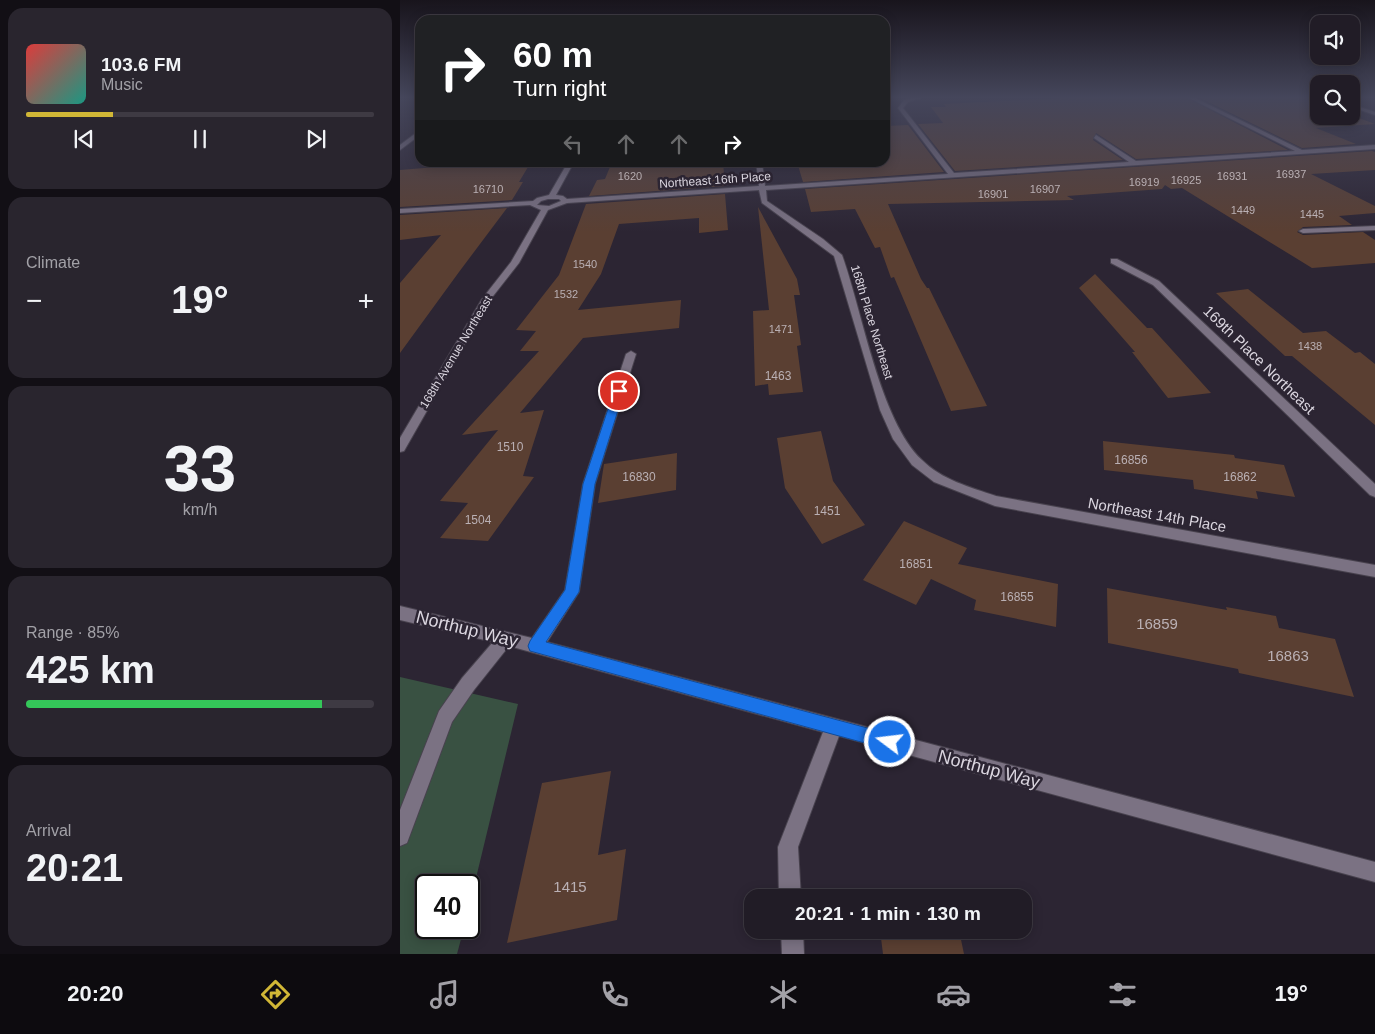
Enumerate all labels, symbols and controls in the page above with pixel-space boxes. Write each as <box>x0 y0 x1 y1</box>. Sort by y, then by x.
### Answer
map controls <box>1310 15 1360 125</box>
button: sound <box>1310 15 1360 65</box>
icon: right <box>430 35 495 100</box>
text: 60 m <box>513 35 593 74</box>
text: 103.6 FM <box>101 54 181 75</box>
button: search <box>1310 75 1360 125</box>
text: Music <box>101 76 143 93</box>
text: Turn right <box>513 76 606 101</box>
icon: previous <box>70 125 98 153</box>
icon: pause <box>186 125 214 153</box>
icon: next <box>302 125 330 153</box>
icon: left <box>559 130 587 158</box>
icon: ahead <box>612 130 640 158</box>
icon: ahead <box>665 130 693 158</box>
icon: right <box>718 130 746 158</box>
house number: 16937 <box>1276 168 1306 180</box>
street label: Northeast 16th Place <box>659 169 772 191</box>
house number: 1620 <box>618 170 642 182</box>
house number: 16931 <box>1217 170 1247 182</box>
house number: 16925 <box>1171 174 1201 186</box>
house number: 16919 <box>1129 176 1159 188</box>
house number: 16710 <box>473 183 503 195</box>
house number: 16907 <box>1030 183 1060 195</box>
house number: 16901 <box>978 188 1008 200</box>
house number: 1449 <box>1231 204 1255 216</box>
house number: 1445 <box>1300 208 1324 220</box>
text: Climate <box>26 254 80 271</box>
house number: 1540 <box>573 258 597 270</box>
street label: 168th Place Northeast <box>848 263 896 381</box>
text: 19° <box>171 279 229 321</box>
text: − <box>26 285 42 316</box>
text: + <box>358 285 374 316</box>
house number: 1532 <box>554 288 578 300</box>
street label: 168th Avenue Northeast <box>417 293 495 411</box>
street label: 169th Place Northeast <box>1200 302 1319 418</box>
house number: 1471 <box>769 323 793 335</box>
house number: 1438 <box>1298 340 1322 352</box>
house number: 1463 <box>765 369 792 383</box>
pin <box>598 370 640 412</box>
icon: arrive <box>605 377 633 405</box>
text: 33 <box>164 432 236 505</box>
house number: 1510 <box>497 440 524 454</box>
house number: 16856 <box>1114 453 1148 467</box>
house number: 16830 <box>622 470 656 484</box>
house number: 16862 <box>1223 470 1257 484</box>
street label: Northeast 14th Place <box>1087 494 1228 535</box>
text: km/h <box>183 501 217 518</box>
house number: 1451 <box>814 504 841 518</box>
house number: 1504 <box>465 513 492 527</box>
house number: 16851 <box>899 557 933 571</box>
house number: 16855 <box>1000 590 1034 604</box>
street label: Northup Way <box>414 607 520 651</box>
house number: 16859 <box>1136 615 1178 632</box>
text: Range · 85% <box>26 624 119 641</box>
house number: 16863 <box>1267 647 1309 664</box>
text: 425 km <box>26 649 155 691</box>
position arrow <box>863 715 915 767</box>
street label: Northup Way <box>936 746 1042 792</box>
text: Arrival <box>26 822 71 839</box>
text: 20:21 <box>26 847 123 889</box>
speed limit sign: 40 <box>415 874 480 939</box>
house number: 1415 <box>553 878 587 895</box>
text: 20:21 · 1 min · 130 m <box>795 903 981 924</box>
icon: directions <box>258 977 293 1012</box>
icon: music <box>427 977 462 1012</box>
icon: phone <box>597 977 632 1012</box>
icon: climate <box>766 977 801 1012</box>
icon: car <box>936 977 971 1012</box>
icon: filters <box>1105 977 1140 1012</box>
text: 20:20 <box>67 981 123 1006</box>
text: 19° <box>1274 981 1308 1006</box>

